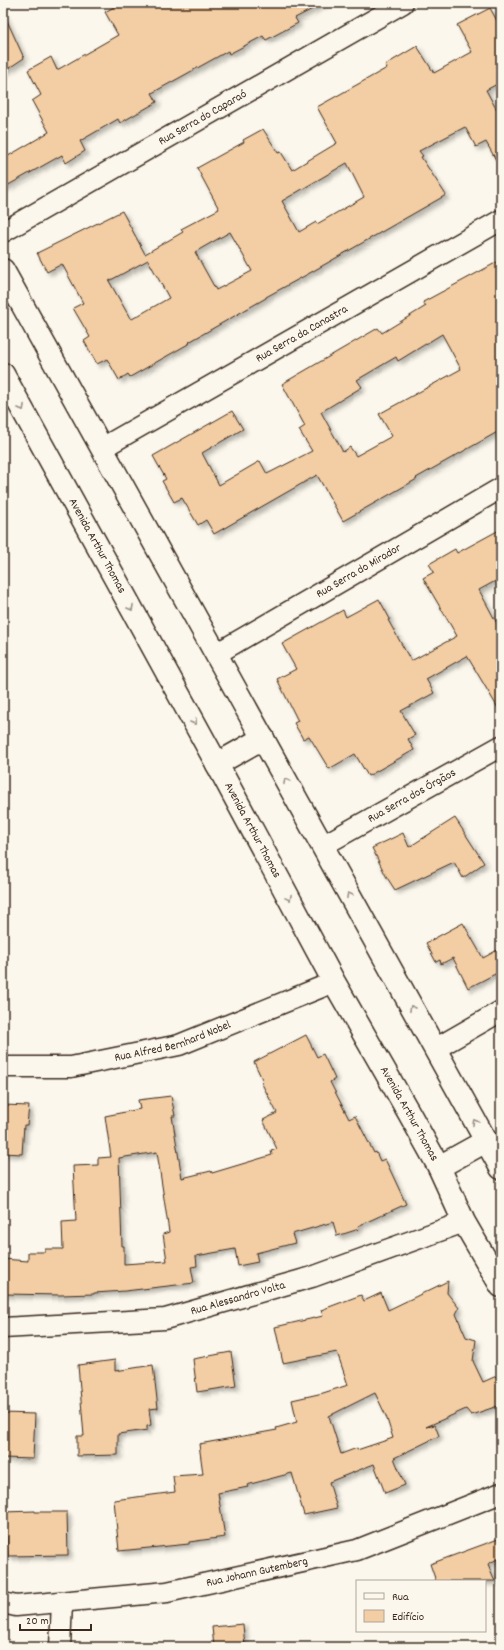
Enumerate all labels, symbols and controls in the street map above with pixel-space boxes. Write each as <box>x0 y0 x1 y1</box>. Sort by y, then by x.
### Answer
street label: Rua Serra do Caparaó <box>155 86 250 150</box>
street label: Rua Serra da Canastra <box>252 301 351 367</box>
one-way arrow <box>17 404 24 411</box>
street label: Avenida Arthur Thomas <box>64 495 130 597</box>
street label: Rua Serra do Mirador <box>313 539 405 602</box>
one-way arrow <box>127 604 134 611</box>
one-way arrow <box>189 718 197 725</box>
street label: Rua Serra dos Órgãos <box>365 764 459 827</box>
one-way arrow <box>284 778 291 785</box>
street label: Avenida Arthur Thomas <box>220 779 285 881</box>
one-way arrow <box>347 892 354 899</box>
one-way arrow <box>284 894 291 901</box>
one-way arrow <box>410 1005 417 1013</box>
street label: Rua Alfred Bernhard Nobel <box>113 1016 233 1066</box>
street label: Avenida Arthur Thomas <box>376 1063 443 1164</box>
one-way arrow <box>473 1119 480 1126</box>
street label: Rua Alessandro Volta <box>189 1276 287 1320</box>
street label: Rua Johann Gutemberg <box>204 1553 309 1592</box>
legend <box>356 1580 486 1632</box>
text: Rua <box>392 1589 409 1606</box>
scale bar <box>20 1606 91 1632</box>
text: Edifício <box>392 1609 424 1626</box>
text: 20 m <box>26 1613 49 1630</box>

